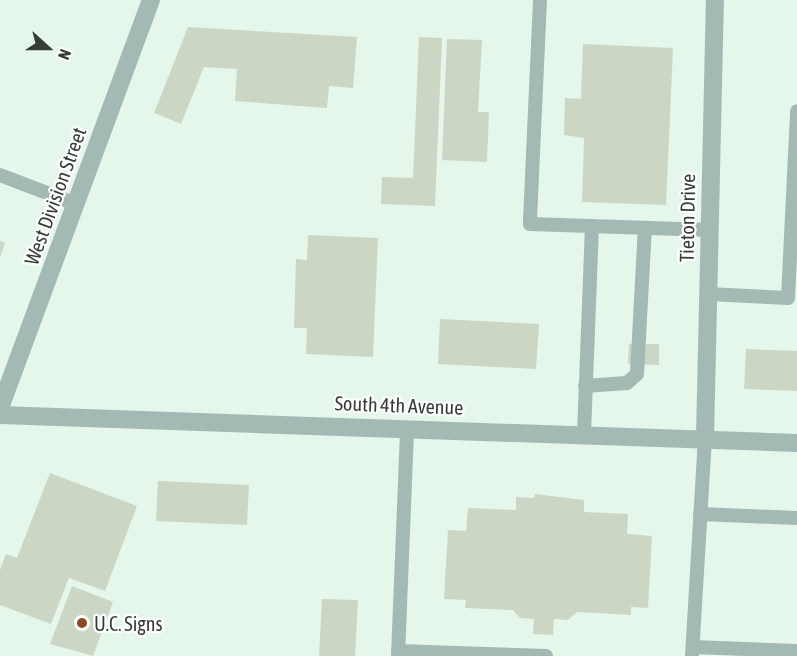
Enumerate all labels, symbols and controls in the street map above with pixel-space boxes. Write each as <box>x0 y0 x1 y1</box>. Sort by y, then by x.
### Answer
north arrow <box>18 18 78 78</box>
text: N <box>55 47 75 62</box>
street label: West Division Street <box>19 124 91 268</box>
street label: Tieton Drive <box>674 174 700 262</box>
street label: South 4th Avenue <box>334 391 464 419</box>
place label: U.C. Signs <box>94 611 163 635</box>
marker: U.C. Signs <box>75 616 89 630</box>

